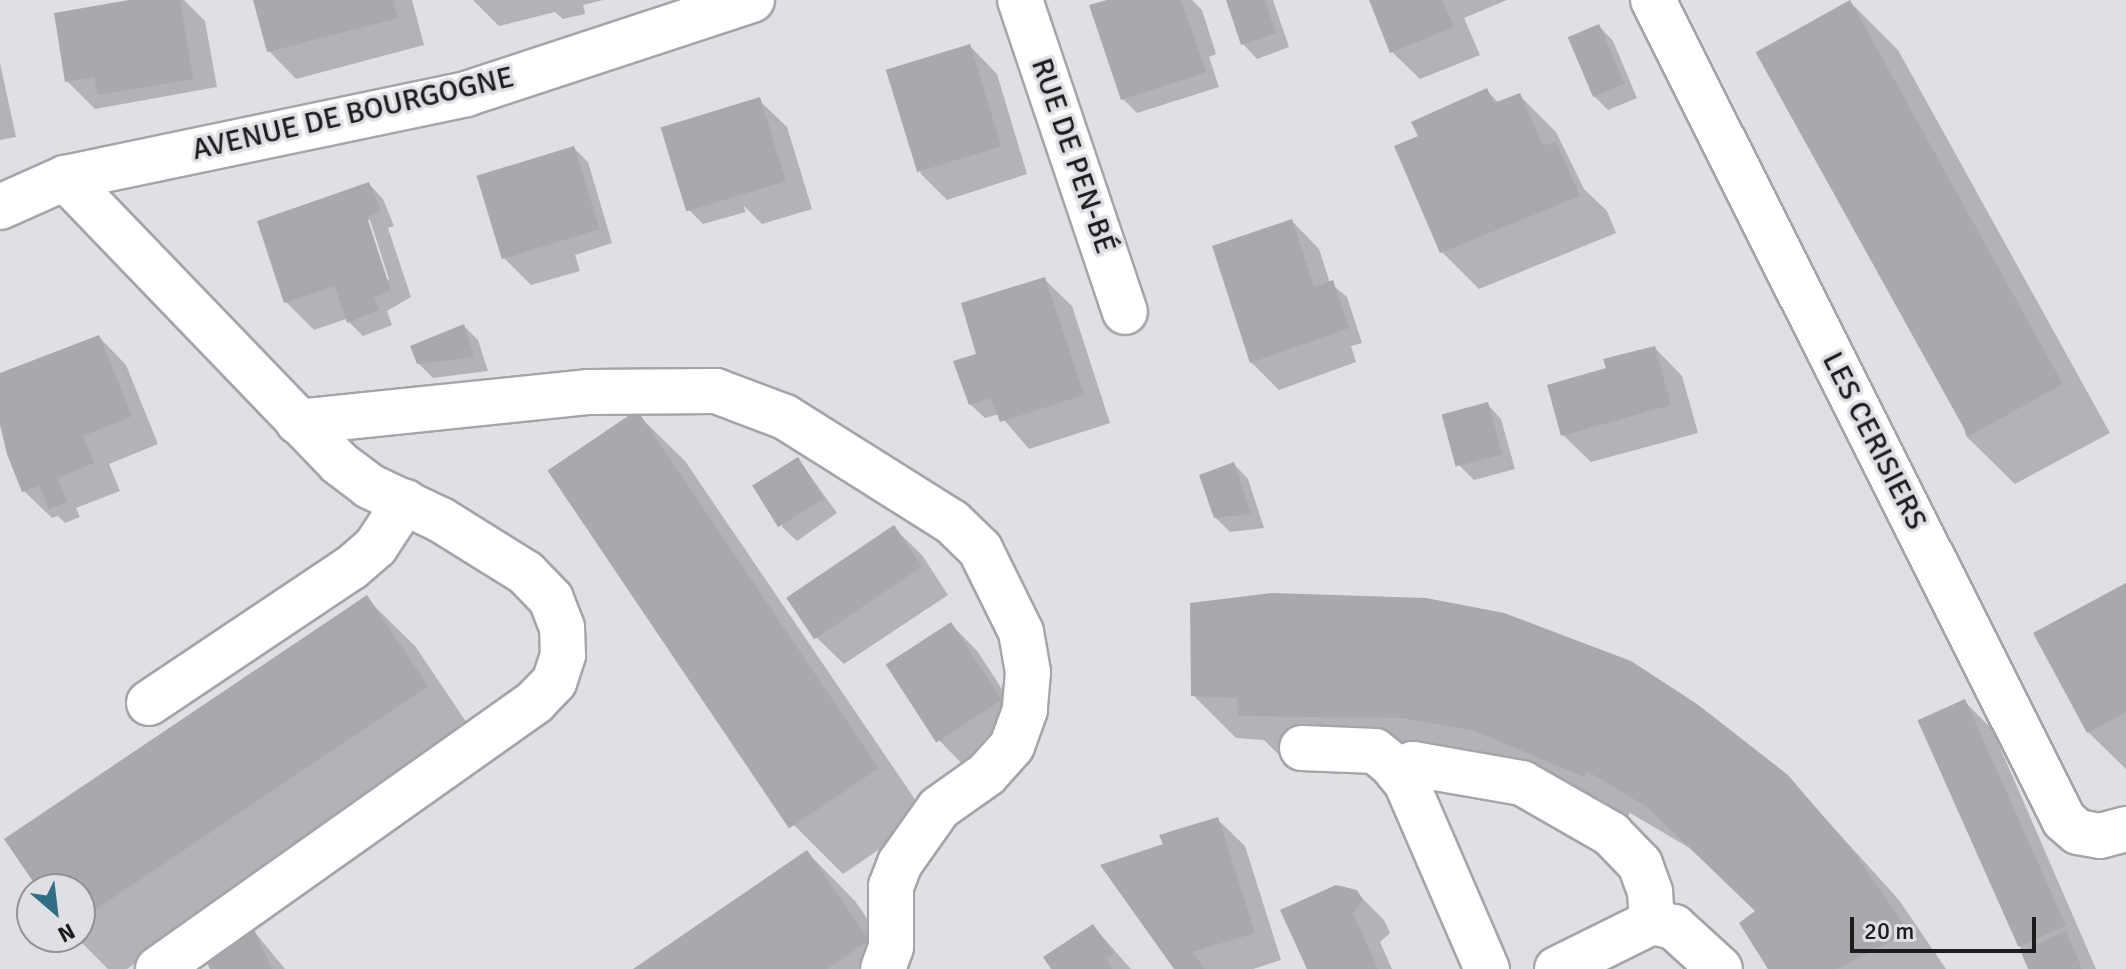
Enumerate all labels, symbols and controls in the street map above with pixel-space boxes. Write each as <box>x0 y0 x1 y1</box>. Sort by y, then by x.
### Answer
street label: RUE DE PEN-BÉ <box>1023 54 1123 258</box>
street label: AVENUE DE BOURGOGNE <box>189 59 517 169</box>
street label: LES CERISIERS <box>1814 346 1934 536</box>
north arrow <box>16 873 96 953</box>
scale bar <box>1854 901 2040 951</box>
text: 20 m <box>1864 916 1914 946</box>
text: N <box>53 917 80 948</box>

